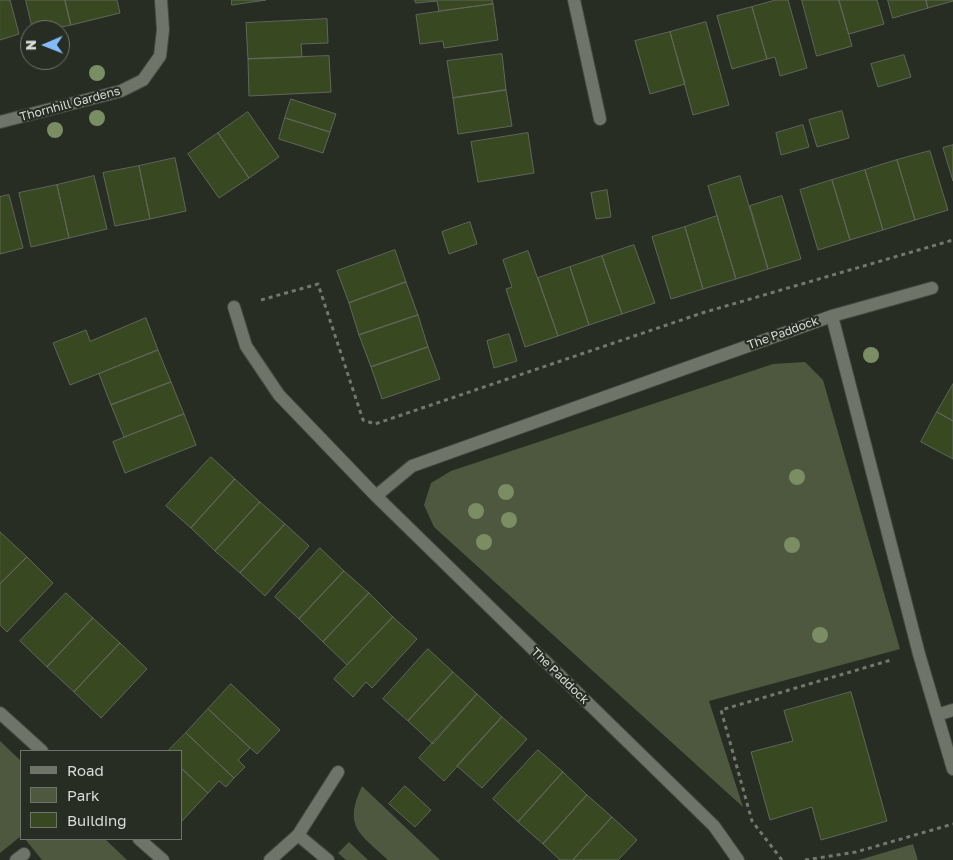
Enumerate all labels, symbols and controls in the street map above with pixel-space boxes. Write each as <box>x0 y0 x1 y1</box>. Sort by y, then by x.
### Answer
north arrow <box>20 20 70 70</box>
text: N <box>22 40 39 51</box>
street label: Thornhill Gardens <box>18 84 122 124</box>
street label: The Paddock <box>745 313 821 353</box>
street label: The Paddock <box>528 645 592 707</box>
legend <box>20 750 182 840</box>
text: Road <box>67 761 104 779</box>
text: Park <box>67 786 99 804</box>
text: Building <box>67 811 127 829</box>

